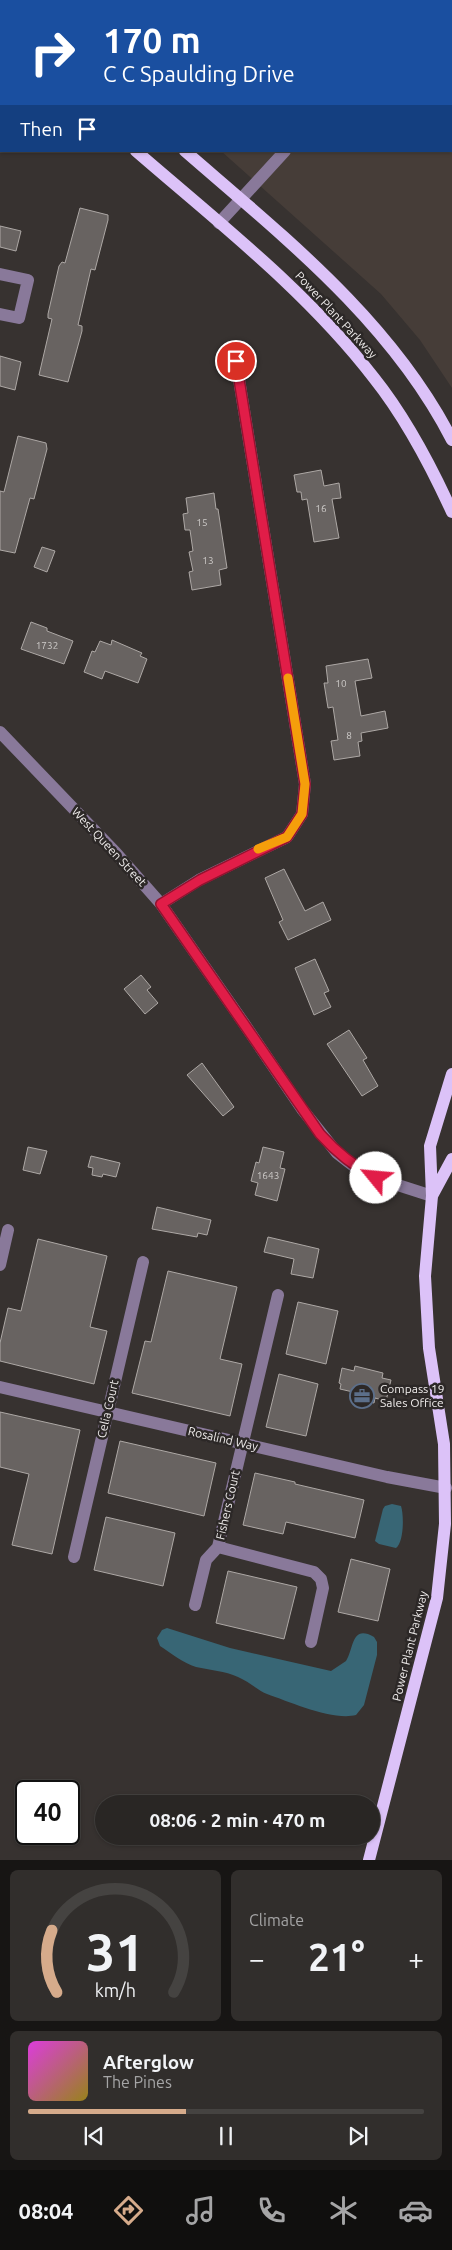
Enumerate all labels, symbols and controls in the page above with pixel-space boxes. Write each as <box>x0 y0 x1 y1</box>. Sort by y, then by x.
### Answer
icon: right <box>20 20 85 85</box>
text: 170 m <box>103 20 201 60</box>
text: C C Spaulding Drive <box>103 61 295 86</box>
icon: arrive <box>73 115 101 143</box>
text: Then <box>20 118 63 140</box>
street label: Power Plant Parkway <box>293 269 380 361</box>
pin <box>215 340 257 382</box>
icon: arrive <box>222 347 250 375</box>
house number: 16 <box>315 503 327 514</box>
house number: 15 <box>196 517 208 528</box>
house number: 13 <box>202 555 214 566</box>
house number: 1732 <box>36 640 58 651</box>
house number: 10 <box>335 678 347 689</box>
house number: 8 <box>346 730 352 741</box>
street label: West Queen Street <box>70 805 149 889</box>
position arrow <box>349 1151 401 1203</box>
house number: 1643 <box>257 1170 279 1181</box>
street label: Celia Court <box>94 1378 121 1439</box>
place label: Compass 19 Sales Office <box>380 1382 445 1409</box>
office icon: Compass 19 Sales Office <box>349 1383 375 1409</box>
street label: Rosalind Way <box>187 1424 260 1453</box>
street label: Fishers Court <box>213 1469 242 1541</box>
street label: Power Plant Parkway <box>390 1589 430 1702</box>
speed limit sign: 40 <box>15 1780 80 1845</box>
text: 08:06 · 2 min · 470 m <box>150 1809 325 1831</box>
text: Climate <box>249 1911 304 1929</box>
text: 31 <box>86 1923 145 1981</box>
text: 21° <box>308 1936 365 1978</box>
text: − <box>249 1943 265 1974</box>
text: + <box>408 1943 424 1974</box>
text: km/h <box>95 1980 136 2000</box>
text: Afterglow <box>103 2051 194 2073</box>
text: The Pines <box>103 2073 172 2091</box>
icon: previous <box>80 2122 108 2150</box>
icon: pause <box>212 2122 240 2150</box>
icon: next <box>344 2122 372 2150</box>
icon: directions <box>111 2193 146 2228</box>
icon: music <box>183 2193 218 2228</box>
icon: phone <box>254 2193 289 2228</box>
icon: climate <box>326 2193 361 2228</box>
icon: car <box>398 2193 433 2228</box>
text: 08:04 <box>18 2198 74 2223</box>

